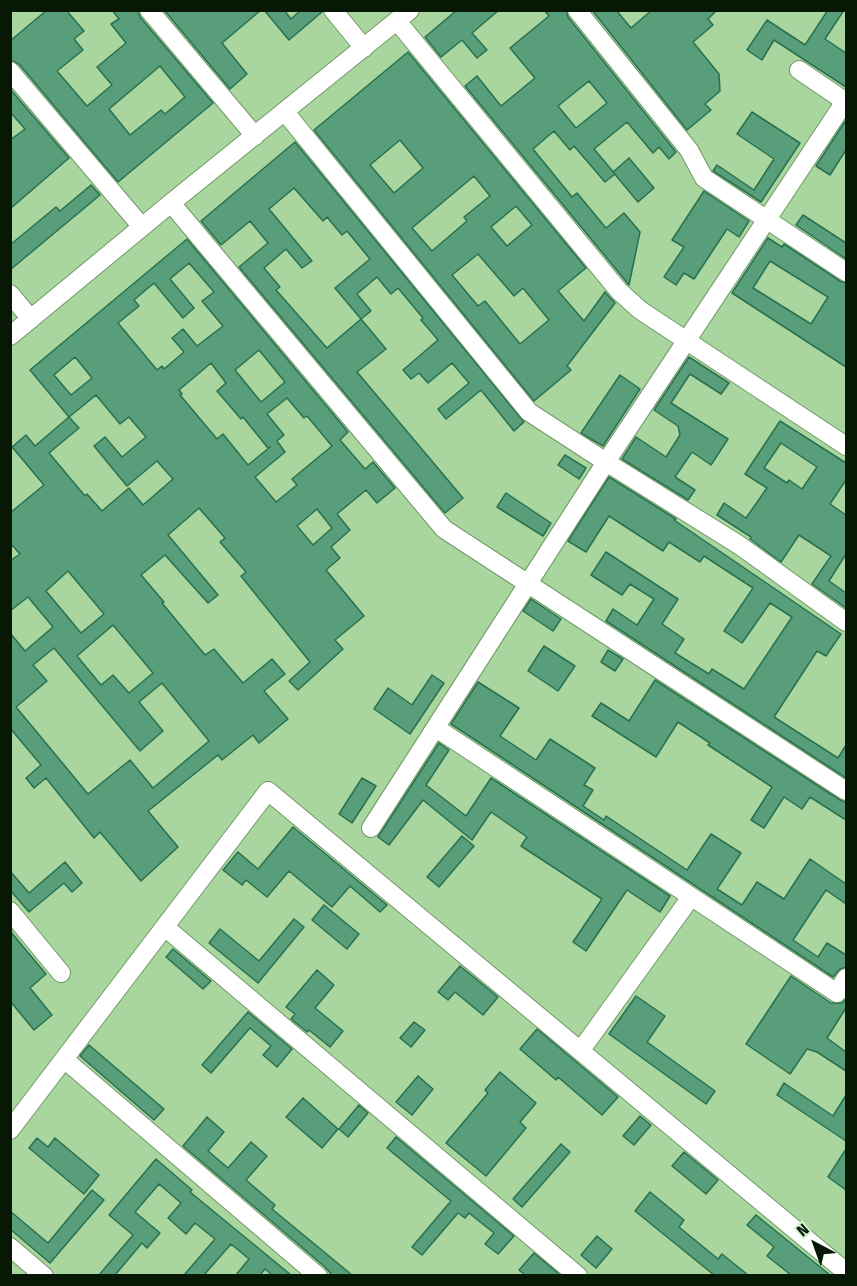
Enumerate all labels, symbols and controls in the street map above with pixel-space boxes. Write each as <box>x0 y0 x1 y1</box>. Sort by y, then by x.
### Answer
north arrow <box>785 1214 845 1274</box>
text: N <box>793 1220 813 1240</box>

